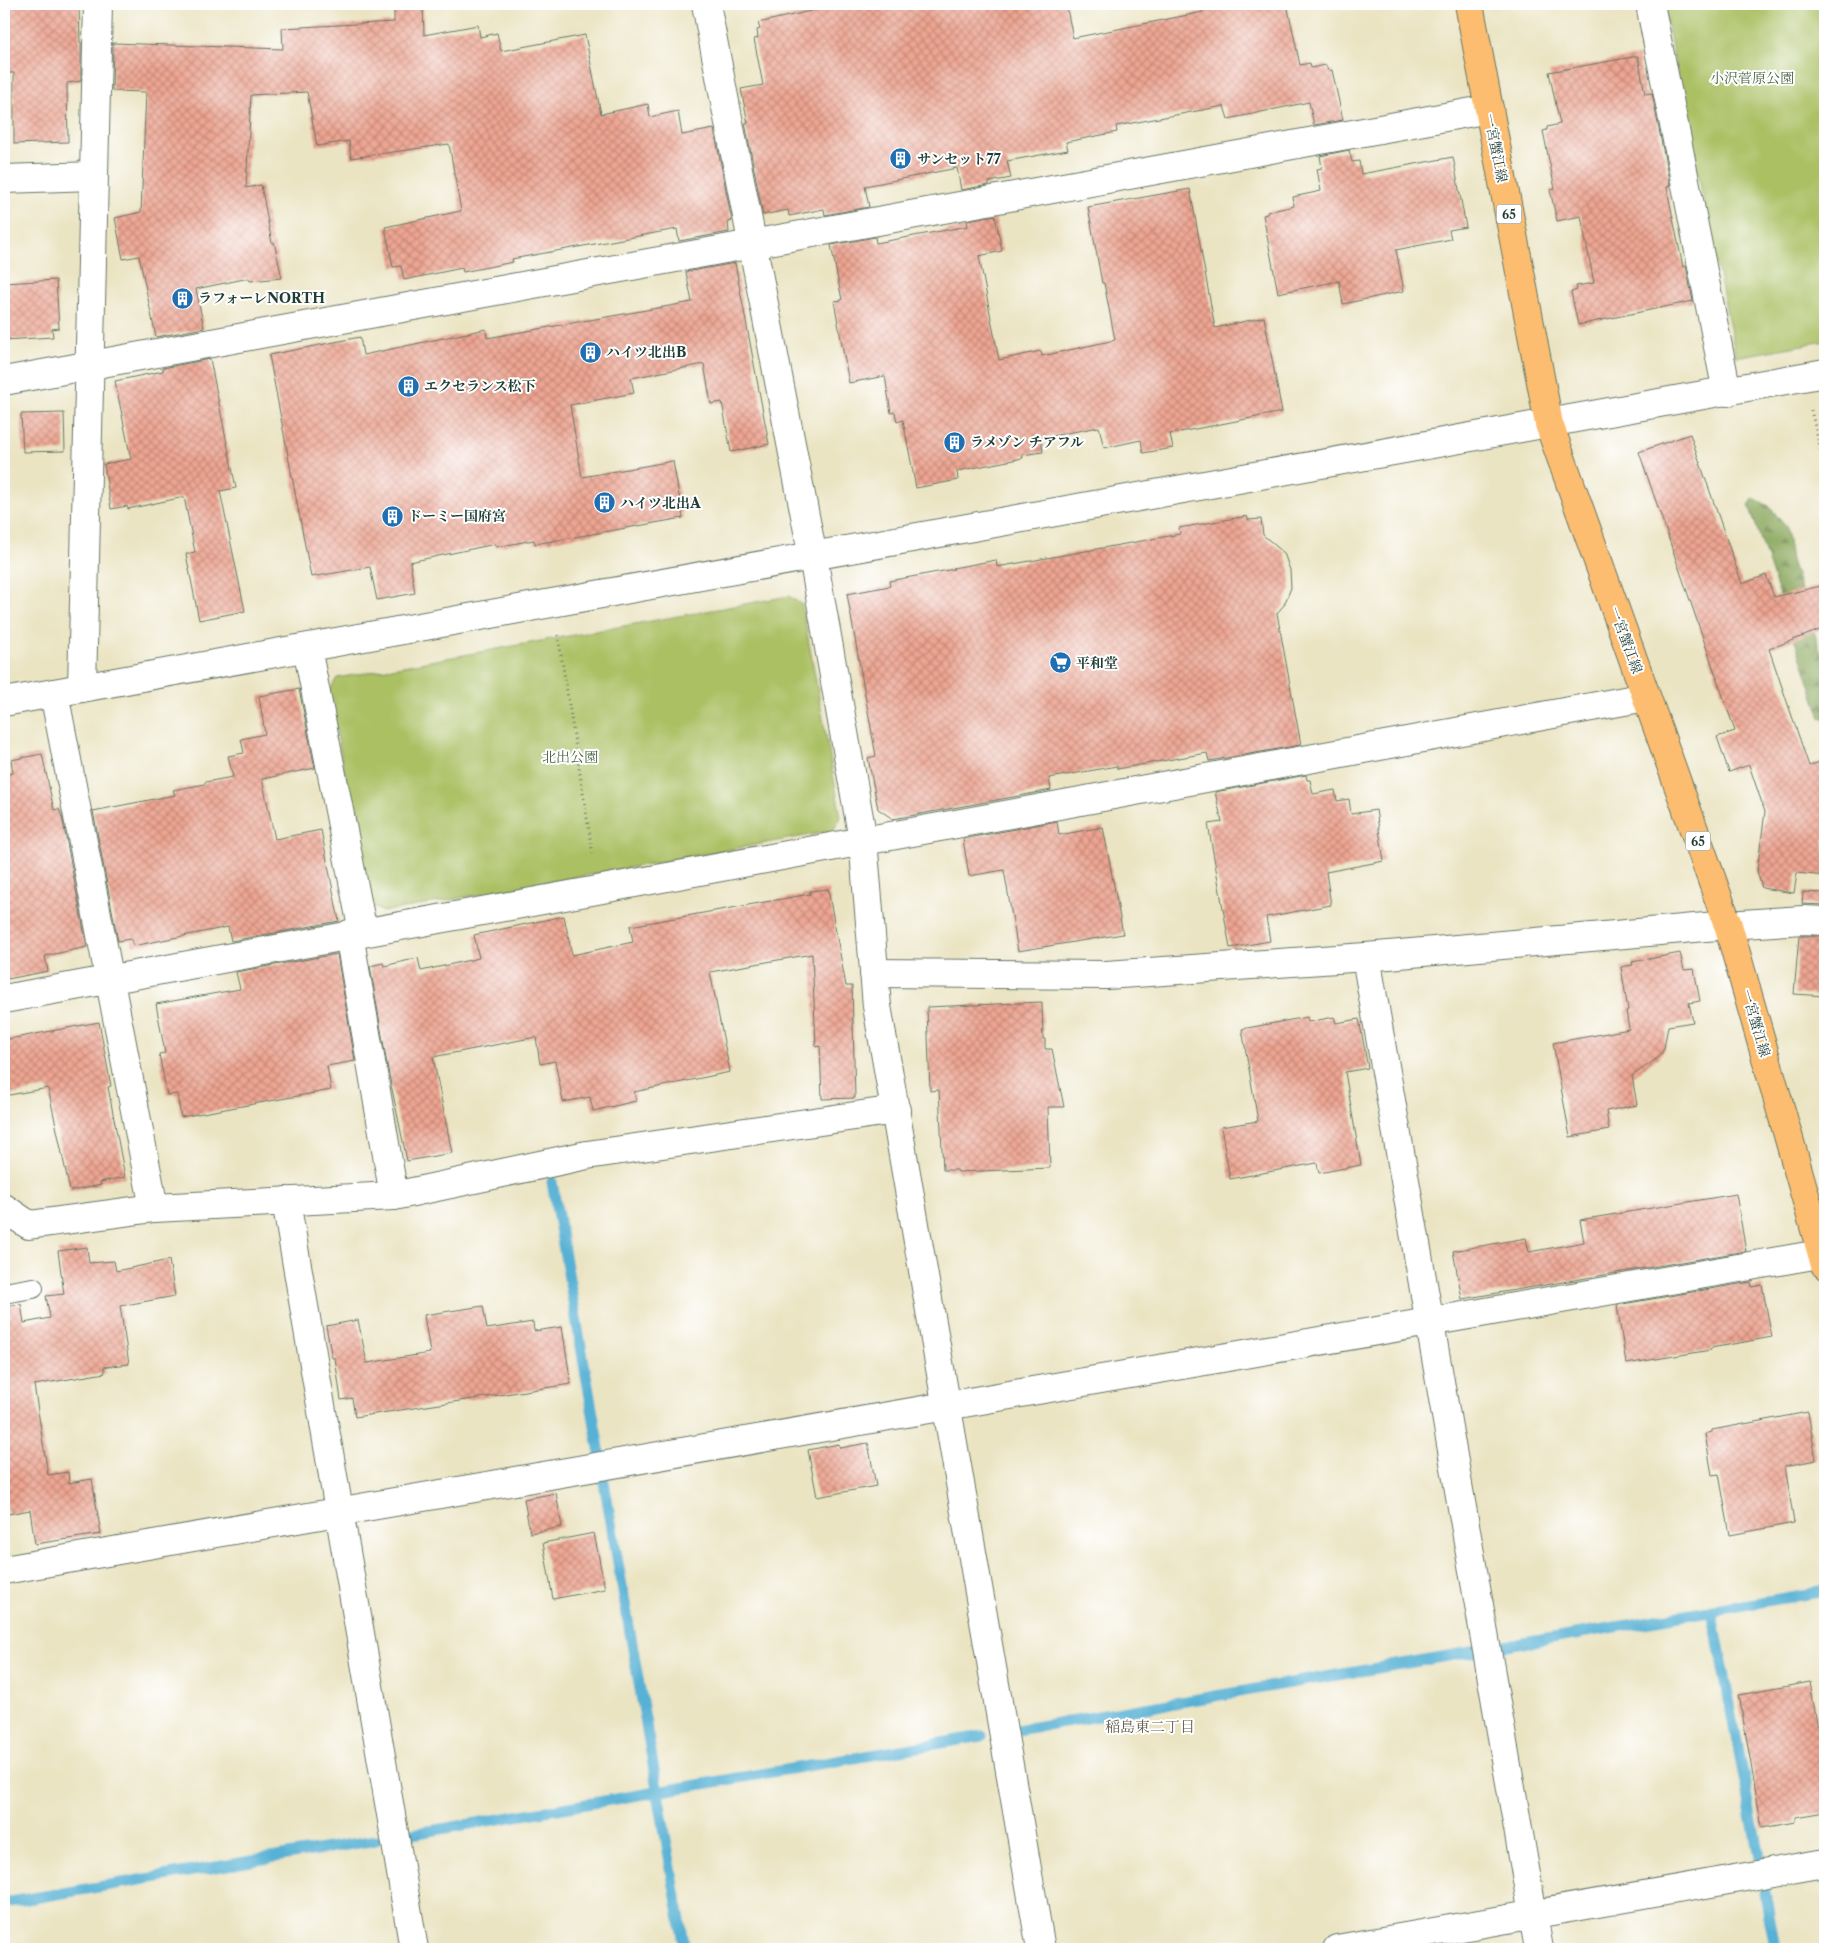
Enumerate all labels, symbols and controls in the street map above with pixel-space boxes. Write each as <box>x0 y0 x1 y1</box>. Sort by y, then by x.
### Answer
park label: 小沢菅原公園 <box>1710 69 1794 87</box>
street label: 一宮蟹江線 <box>1480 112 1512 184</box>
building icon: サンセット77 <box>889 147 913 171</box>
place label: サンセット77 <box>917 150 1002 168</box>
road number: 65 <box>1496 204 1522 223</box>
building icon: ラフォーレNORTH <box>170 286 194 310</box>
place label: ラフォーレNORTH <box>198 289 325 307</box>
building icon: ハイツ北出B <box>578 340 602 364</box>
place label: ハイツ北出B <box>606 343 686 361</box>
building icon: エクセランス松下 <box>396 374 420 398</box>
place label: エクセランス松下 <box>424 377 536 395</box>
building icon: ラメゾン チアフル <box>942 430 966 454</box>
place label: ラメゾン チアフル <box>970 433 1084 451</box>
building icon: ハイツ北出A <box>592 491 616 515</box>
place label: ハイツ北出A <box>620 494 702 512</box>
building icon: ドーミー国府宮 <box>380 504 404 528</box>
place label: ドーミー国府宮 <box>408 507 506 525</box>
street label: 一宮蟹江線 <box>1606 604 1646 676</box>
supermarket icon: 平和堂 <box>1048 651 1072 675</box>
place label: 平和堂 <box>1076 654 1118 672</box>
park label: 北出公園 <box>542 748 598 766</box>
road number: 65 <box>1686 831 1710 850</box>
street label: 一宮蟹江線 <box>1738 987 1774 1059</box>
district label: 稲島東二丁目 <box>1105 1717 1195 1736</box>

